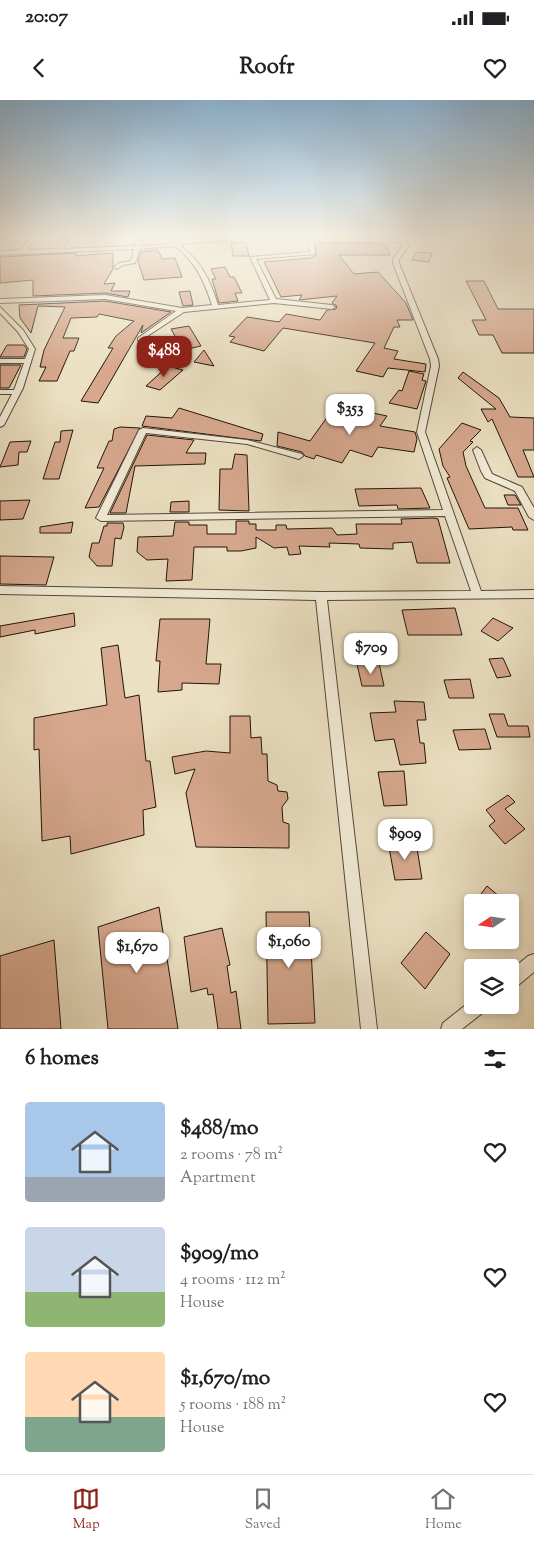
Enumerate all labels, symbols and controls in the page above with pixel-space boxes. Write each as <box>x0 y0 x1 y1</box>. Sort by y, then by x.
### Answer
text: 20:07 <box>25 4 68 31</box>
text: Roofr <box>239 52 295 84</box>
icon: back <box>25 54 53 82</box>
icon: heart <box>481 54 509 82</box>
pin: $488 <box>134 336 194 378</box>
text: $488 <box>148 340 180 363</box>
pin: $353 <box>320 394 380 436</box>
text: $353 <box>337 398 363 421</box>
pin: $709 <box>341 632 401 675</box>
text: $709 <box>355 637 387 660</box>
pin: $909 <box>375 818 435 861</box>
text: $909 <box>389 823 421 846</box>
north arrow <box>464 894 519 949</box>
map controls <box>464 894 519 1014</box>
pin: $1,060 <box>248 926 330 969</box>
text: $1,060 <box>268 931 310 954</box>
pin: $1,670 <box>96 932 178 974</box>
text: $1,670 <box>116 936 158 959</box>
button: layers <box>464 959 519 1014</box>
text: 6 homes <box>25 1044 99 1074</box>
icon: filters <box>481 1045 509 1073</box>
text: $488/mo <box>180 1114 259 1144</box>
icon: home <box>65 1122 125 1182</box>
icon: heart <box>481 1138 509 1166</box>
text: 2 rooms · 78 m² <box>180 1144 283 1167</box>
text: Apartment <box>180 1167 256 1190</box>
text: $909/mo <box>180 1239 259 1269</box>
icon: home <box>65 1247 125 1307</box>
icon: heart <box>481 1263 509 1291</box>
text: 4 rooms · 112 m² <box>180 1269 286 1292</box>
text: House <box>180 1292 224 1315</box>
text: $1,670/mo <box>180 1364 270 1394</box>
icon: home <box>65 1372 125 1432</box>
icon: heart <box>481 1388 509 1416</box>
text: 5 rooms · 188 m² <box>180 1394 286 1417</box>
text: House <box>180 1417 224 1440</box>
tab: Map <box>72 1485 100 1535</box>
tab: Saved <box>245 1485 281 1535</box>
tab: Home <box>425 1485 462 1535</box>

